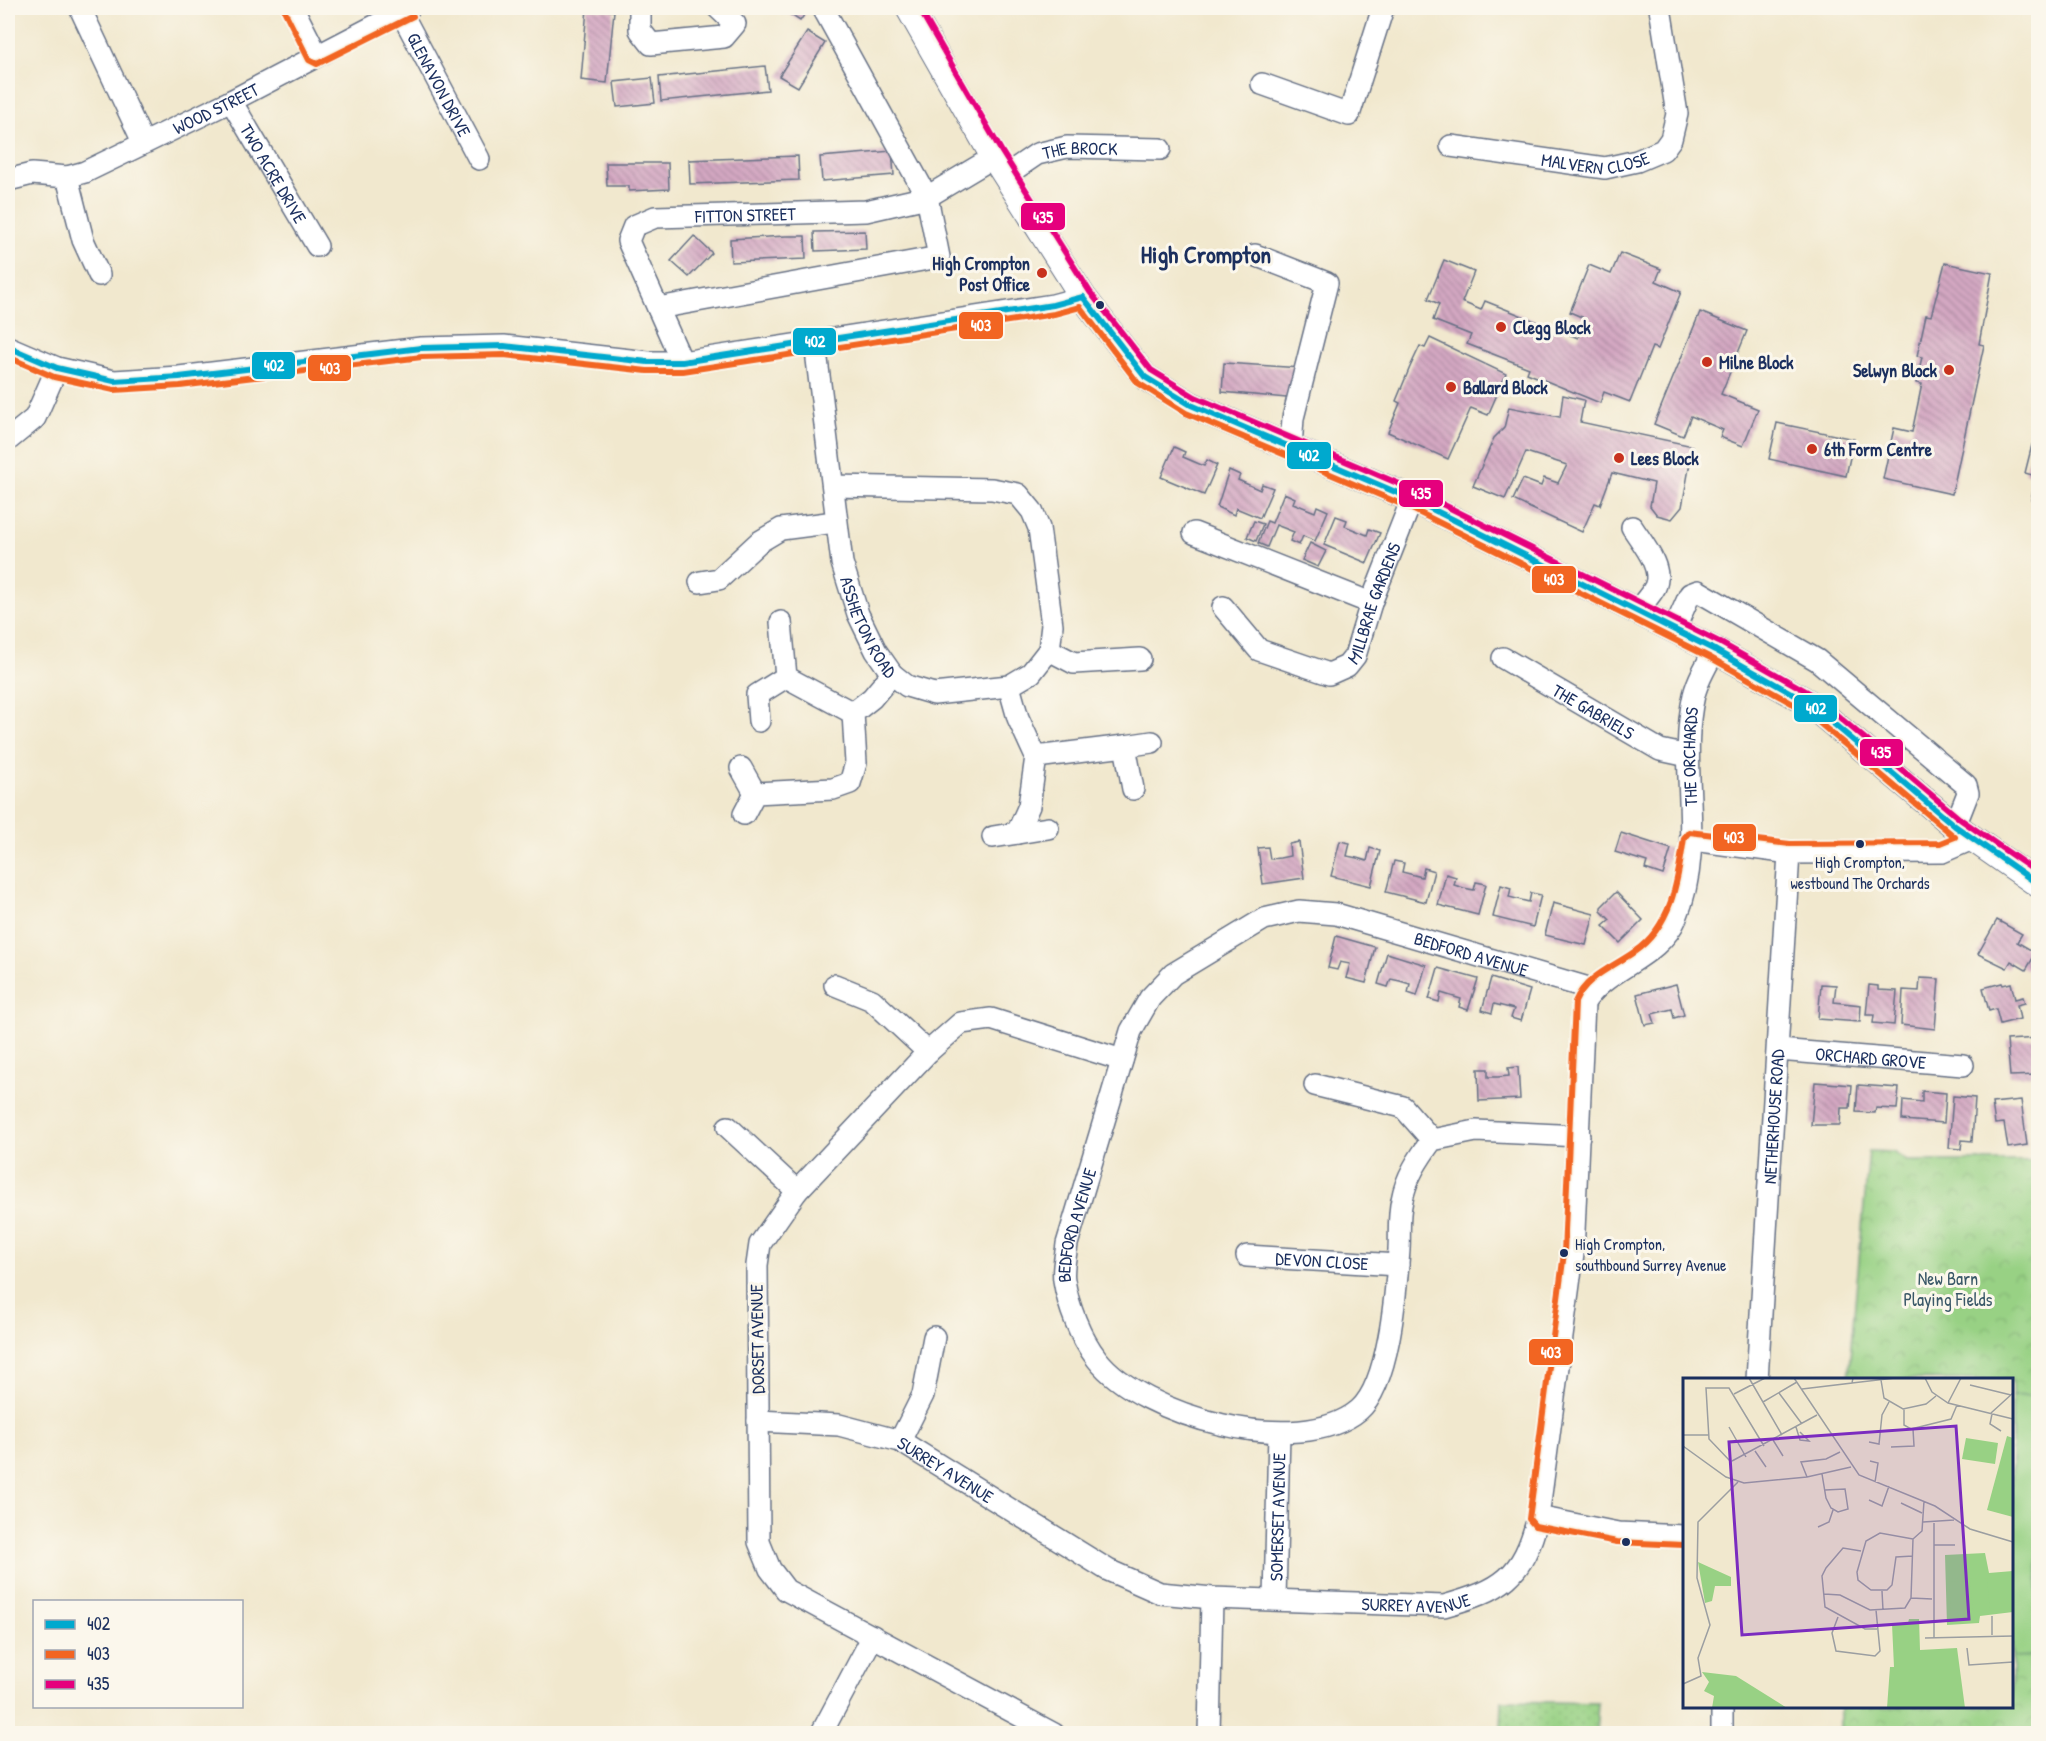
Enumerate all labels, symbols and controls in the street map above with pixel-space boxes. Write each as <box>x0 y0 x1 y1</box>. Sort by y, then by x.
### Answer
street label: GLENAVON DRIVE <box>402 28 477 141</box>
street label: WOOD STREET <box>168 76 264 140</box>
street label: TWO ACRE DRIVE <box>235 119 313 228</box>
street label: THE BROCK <box>1040 134 1118 165</box>
street label: MALVERN CLOSE <box>1540 145 1653 181</box>
street label: FITTON STREET <box>694 200 797 228</box>
line badge: 435 <box>1020 202 1066 231</box>
text: 435 <box>1033 206 1053 228</box>
district label: High Crompton <box>1141 238 1271 271</box>
place label: High Crompton Post Office <box>932 251 1031 297</box>
marker: High Crompton Post Office <box>1035 266 1049 280</box>
unlabelled marker <box>1094 299 1106 311</box>
line badge: 403 <box>958 311 1004 340</box>
text: 403 <box>971 314 991 336</box>
place label: Clegg Block <box>1513 315 1591 341</box>
marker: Clegg Block <box>1494 320 1508 334</box>
line badge: 402 <box>792 327 837 356</box>
text: 402 <box>805 330 826 352</box>
place label: Milne Block <box>1719 350 1794 375</box>
line badge: 402 <box>251 351 296 380</box>
text: 402 <box>264 354 285 376</box>
line badge: 403 <box>307 354 352 382</box>
marker: Milne Block <box>1700 355 1714 369</box>
text: 403 <box>320 357 340 379</box>
place label: Selwyn Block <box>1853 358 1938 384</box>
marker: Selwyn Block <box>1942 363 1956 377</box>
place label: Ballard Block <box>1463 375 1548 400</box>
marker: Ballard Block <box>1444 380 1458 394</box>
place label: 6th Form Centre <box>1824 437 1933 462</box>
line badge: 402 <box>1286 441 1332 470</box>
marker: 6th Form Centre <box>1805 442 1819 456</box>
text: 402 <box>1299 444 1320 466</box>
place label: Lees Block <box>1631 446 1699 471</box>
marker: Lees Block <box>1612 451 1626 465</box>
line badge: 435 <box>1398 479 1444 508</box>
text: 435 <box>1411 482 1431 504</box>
street label: MILLBRAE GARDENS <box>1341 539 1406 669</box>
line badge: 403 <box>1531 565 1577 594</box>
text: 403 <box>1544 568 1564 590</box>
street label: ASSHETON ROAD <box>834 573 903 683</box>
street label: THE GABRIELS <box>1548 677 1639 745</box>
line badge: 402 <box>1793 694 1838 723</box>
text: 402 <box>1806 697 1827 719</box>
street label: THE ORCHARDS <box>1676 705 1704 807</box>
line badge: 435 <box>1859 738 1904 767</box>
text: 435 <box>1871 741 1891 763</box>
line badge: 403 <box>1712 823 1757 852</box>
text: 403 <box>1724 826 1744 848</box>
marker: High Crompton, westbound The Orchards <box>1854 838 1866 850</box>
place label: High Crompton, westbound The Orchards <box>1790 851 1930 894</box>
street label: BEDFORD AVENUE <box>1411 925 1531 982</box>
street label: ORCHARD GROVE <box>1814 1041 1927 1074</box>
street label: NETHERHOUSE ROAD <box>1756 1048 1790 1185</box>
street label: BEDFORD AVENUE <box>1051 1165 1102 1284</box>
place label: High Crompton, southbound Surrey Avenue <box>1575 1233 1727 1276</box>
street label: DEVON CLOSE <box>1275 1245 1369 1276</box>
marker: High Crompton, southbound Surrey Avenue <box>1558 1247 1570 1259</box>
park label: New Barn Playing Fields <box>1903 1266 1993 1312</box>
street label: DORSET AVENUE <box>744 1284 770 1394</box>
line badge: 403 <box>1528 1338 1574 1366</box>
text: 403 <box>1541 1341 1561 1363</box>
inset map <box>1683 1378 2013 1708</box>
street label: SURREY AVENUE <box>893 1430 999 1509</box>
street label: SOMERSET AVENUE <box>1263 1453 1291 1581</box>
unlabelled marker <box>1620 1536 1632 1548</box>
street label: SURREY AVENUE <box>1361 1586 1473 1618</box>
legend <box>33 1600 243 1708</box>
text: 402 <box>87 1611 111 1636</box>
text: 403 <box>87 1641 110 1666</box>
text: 435 <box>87 1671 110 1696</box>

